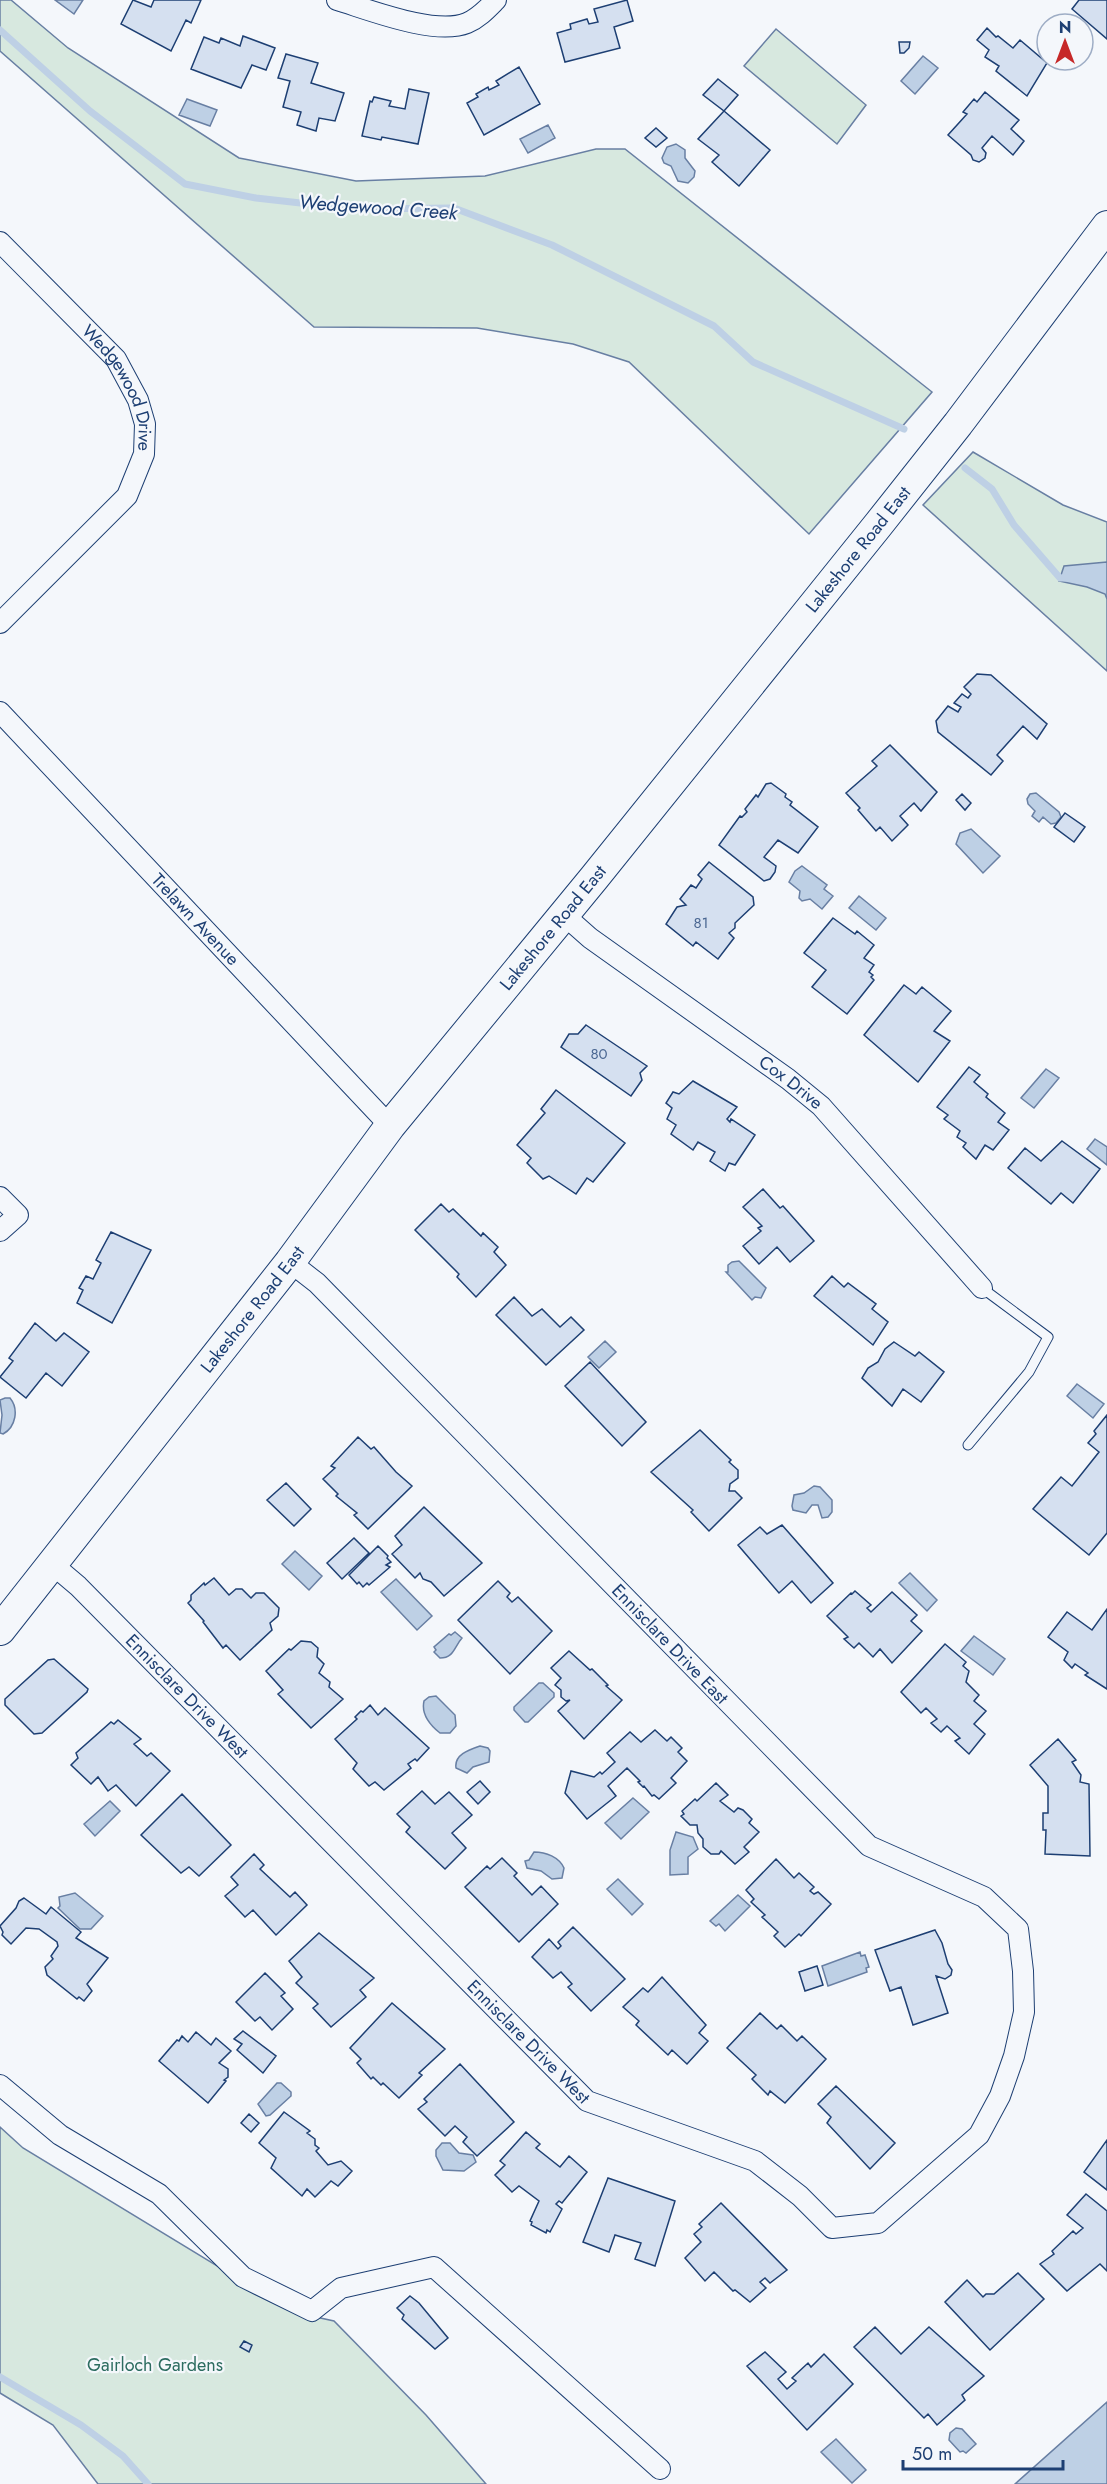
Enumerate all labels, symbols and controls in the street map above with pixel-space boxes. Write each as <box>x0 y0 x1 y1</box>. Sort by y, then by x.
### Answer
north arrow <box>1035 12 1095 72</box>
text: N <box>1059 16 1071 39</box>
water label: Wedgewood Creek <box>298 187 460 228</box>
street label: Wedgewood Drive <box>76 319 158 451</box>
street label: Lakeshore Road East <box>799 480 917 618</box>
street label: Lakeshore Road East <box>494 859 613 996</box>
street label: Trelawn Avenue <box>145 868 245 971</box>
house number: 81 <box>694 912 708 934</box>
house number: 80 <box>590 1043 608 1065</box>
street label: Cox Drive <box>753 1049 828 1115</box>
street label: Lakeshore Road East <box>194 1240 311 1379</box>
street label: Ennisclare Drive East <box>606 1578 735 1710</box>
street label: Ennisclare Drive West <box>119 1628 255 1765</box>
street label: Ennisclare Drive West <box>461 1974 596 2110</box>
park label: Gairloch Gardens <box>87 2352 223 2378</box>
scale bar <box>903 2433 1064 2471</box>
text: 50 m <box>912 2441 952 2467</box>

